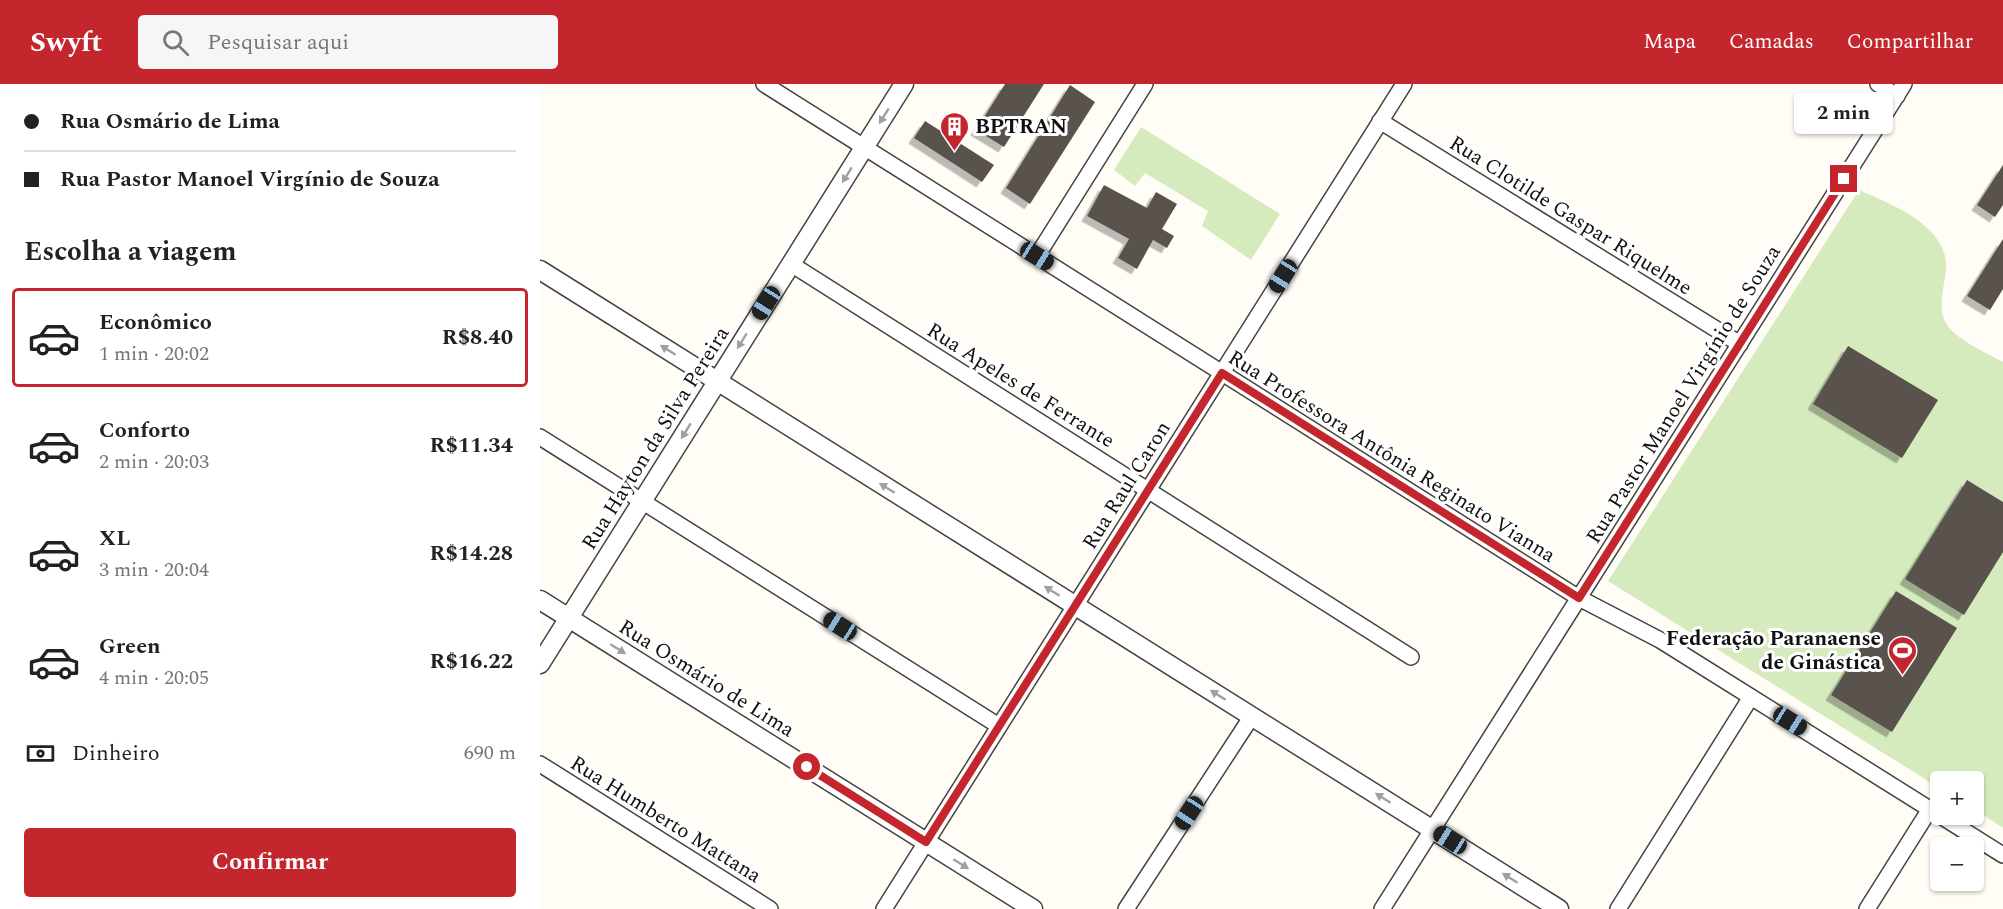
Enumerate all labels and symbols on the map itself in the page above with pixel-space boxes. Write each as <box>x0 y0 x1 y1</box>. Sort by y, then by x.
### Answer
callout: 2 min <box>1794 92 1894 134</box>
one-way arrow <box>879 108 890 124</box>
building icon: BPTRAN <box>938 110 970 152</box>
place label: BPTRAN <box>975 111 1067 143</box>
street label: Rua Clotilde Gaspar Riquelme <box>1443 128 1698 304</box>
route end <box>1830 165 1857 192</box>
one-way arrow <box>842 167 853 183</box>
street label: Rua Pastor Manoel Virgínio de Souza <box>1578 238 1790 550</box>
car <box>1017 239 1057 273</box>
car <box>1266 256 1300 296</box>
car <box>749 283 783 323</box>
street label: Rua Apeles de Ferrante <box>920 315 1121 457</box>
street label: Rua Hayton da Silva Pereira <box>574 320 738 557</box>
one-way arrow <box>737 333 748 349</box>
street label: Rua Professora Antônia Reginato Vianna <box>1221 342 1562 572</box>
one-way arrow <box>660 345 676 356</box>
street label: Rua Raul Caron <box>1075 415 1179 556</box>
one-way arrow <box>681 423 692 439</box>
one-way arrow <box>879 482 895 493</box>
one-way arrow <box>1044 586 1060 597</box>
car <box>820 609 860 643</box>
street label: Rua Osmário de Lima <box>612 612 801 746</box>
place label: Federação Paranaense de Ginástica <box>1666 623 1881 679</box>
sports icon: Federação Paranaense de Ginástica <box>1886 634 1918 676</box>
one-way arrow <box>610 643 626 654</box>
one-way arrow <box>1209 689 1226 700</box>
car <box>1770 704 1810 738</box>
street label: Rua Humberto Mattana <box>564 748 768 892</box>
route start <box>793 753 820 780</box>
car <box>1172 793 1206 833</box>
one-way arrow <box>1375 793 1391 804</box>
car <box>1430 823 1470 857</box>
one-way arrow <box>953 858 969 870</box>
one-way arrow <box>1502 873 1518 884</box>

